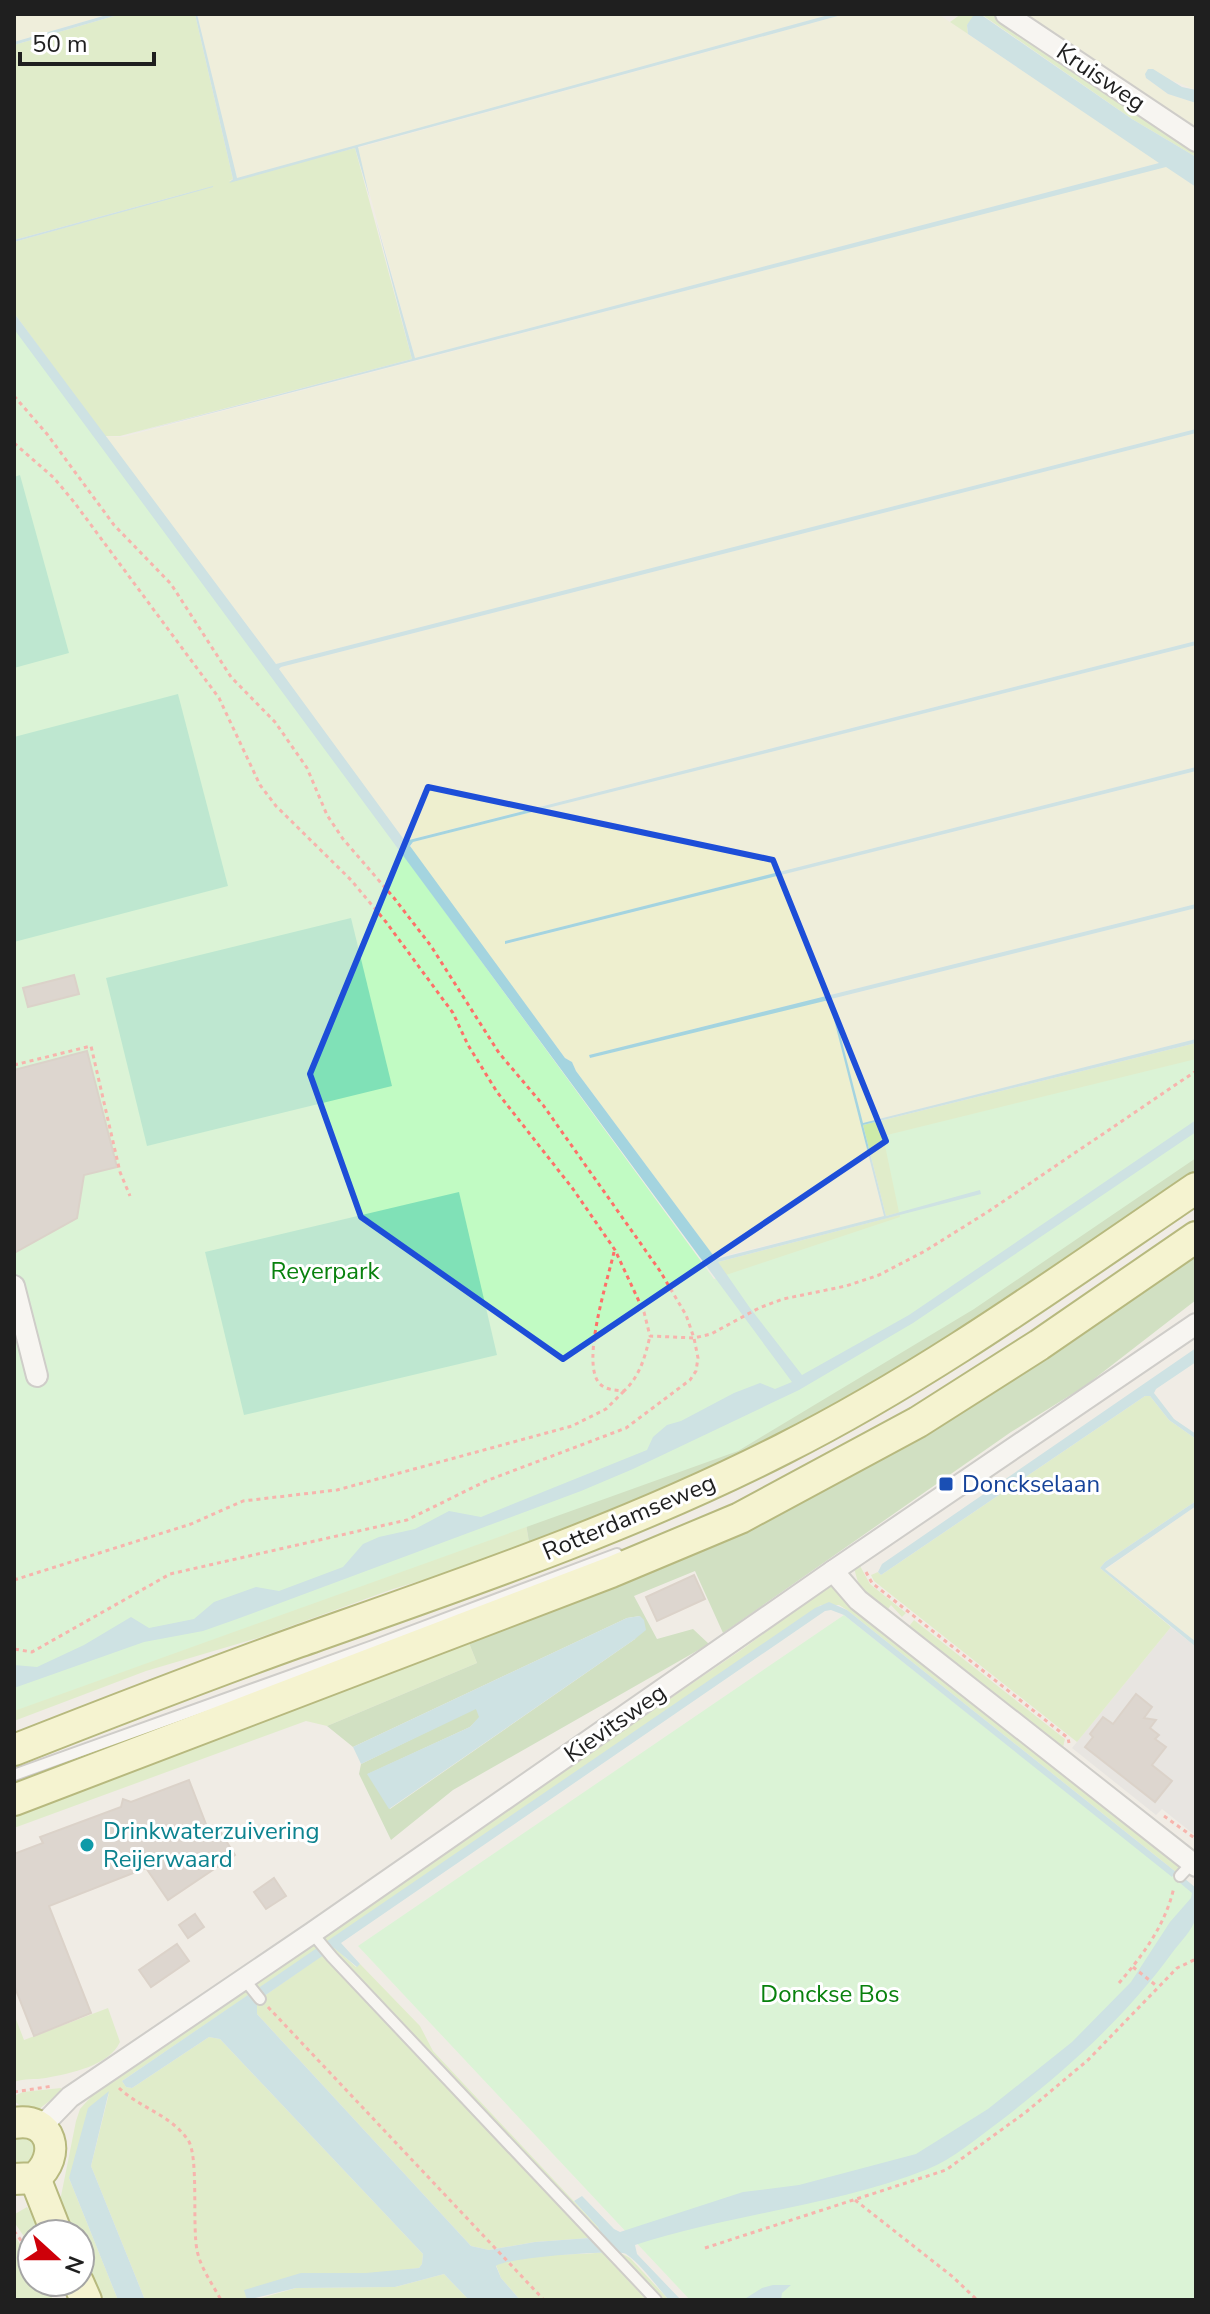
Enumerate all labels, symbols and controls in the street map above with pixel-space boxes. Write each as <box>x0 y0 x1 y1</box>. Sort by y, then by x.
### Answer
scale bar <box>20 16 154 66</box>
text: 50 m <box>32 28 88 60</box>
street label: Kruisweg <box>1050 36 1152 118</box>
park label: Reyerpark <box>270 1255 381 1287</box>
street label: Rotterdamseweg <box>538 1466 720 1568</box>
place label: Donckselaan <box>962 1468 1100 1500</box>
marker: Donckselaan <box>937 1475 955 1493</box>
street label: Kievitsweg <box>558 1676 672 1770</box>
place label: Drinkwaterzuivering Reijerwaard <box>103 1815 320 1875</box>
marker: Drinkwaterzuivering Reijerwaard <box>78 1836 96 1854</box>
park label: Donckse Bos <box>760 1978 900 2010</box>
north arrow <box>16 2218 96 2298</box>
text: N <box>57 2252 91 2278</box>

